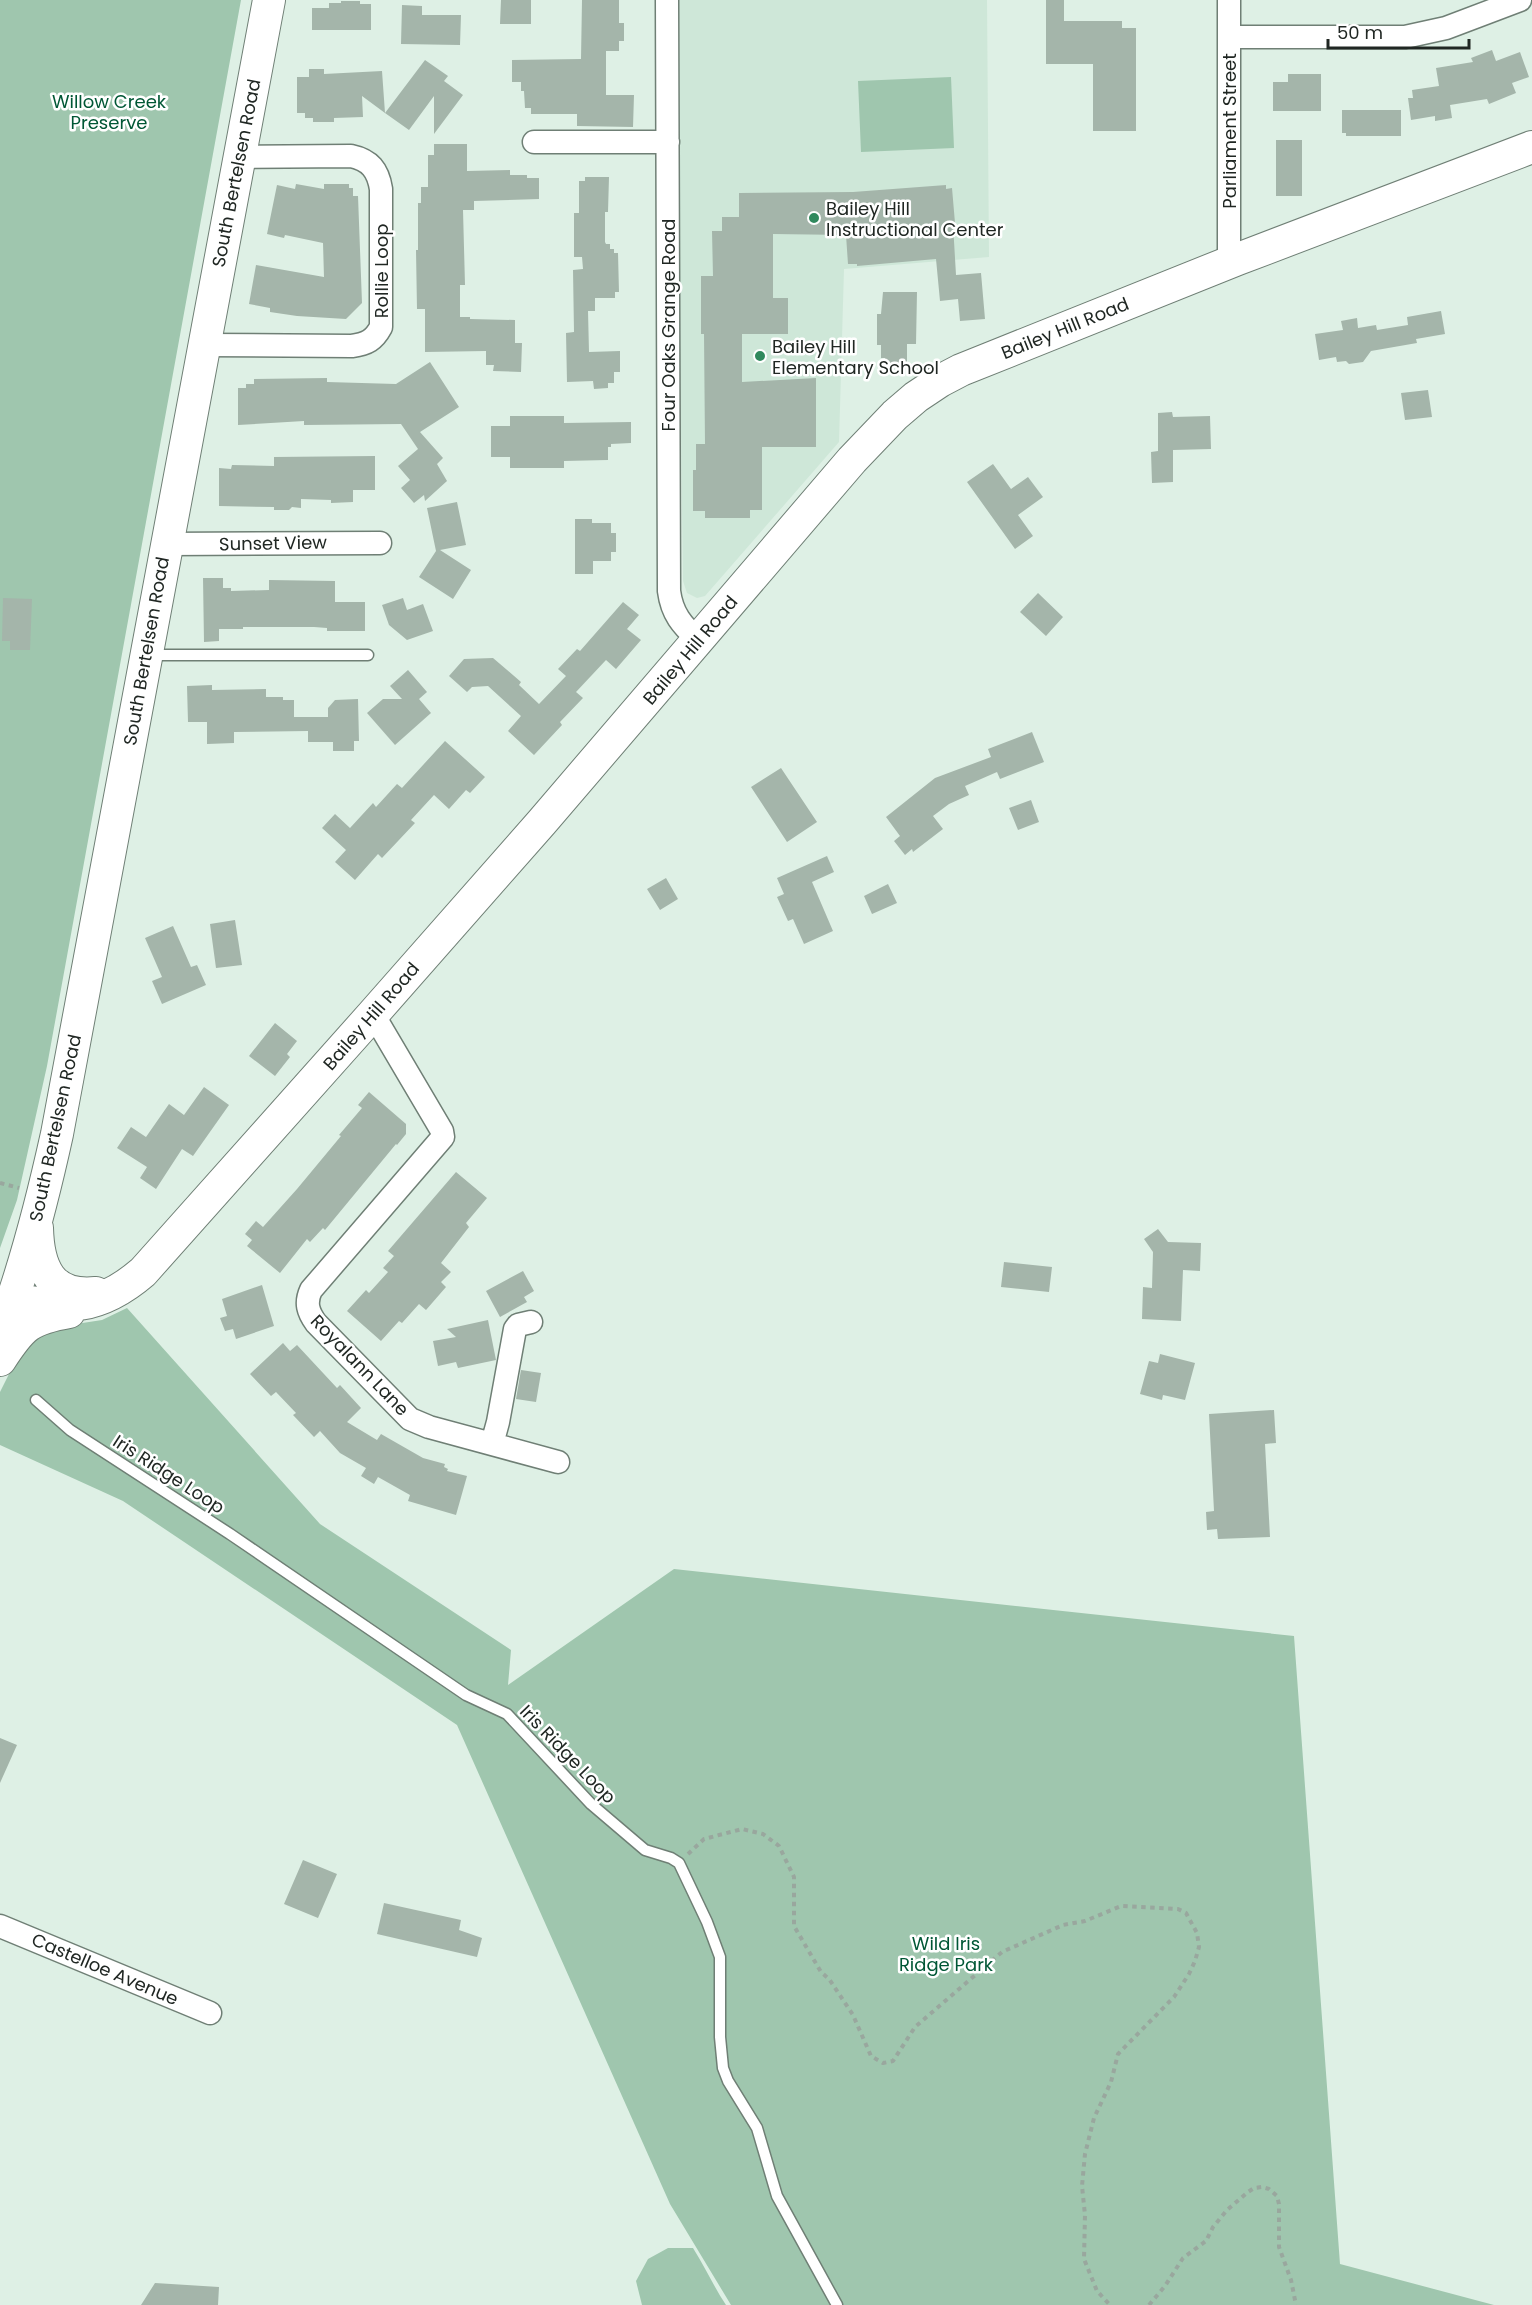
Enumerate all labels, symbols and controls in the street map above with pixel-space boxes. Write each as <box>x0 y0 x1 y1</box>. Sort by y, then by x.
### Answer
scale bar <box>1328 12 1469 50</box>
text: 50 m <box>1337 20 1383 45</box>
street label: Parliament Street <box>1217 53 1242 209</box>
street label: South Bertelsen Road <box>205 77 267 269</box>
park label: Willow Creek Preserve <box>52 89 167 135</box>
place label: Bailey Hill Instructional Center <box>826 196 1004 242</box>
marker: Bailey Hill Instructional Center <box>807 211 821 225</box>
street label: Four Oaks Grange Road <box>656 219 681 431</box>
street label: Rollie Loop <box>369 224 394 318</box>
street label: Bailey Hill Road <box>997 291 1133 365</box>
place label: Bailey Hill Elementary School <box>772 334 939 380</box>
marker: Bailey Hill Elementary School <box>753 349 767 363</box>
street label: Sunset View <box>219 530 327 556</box>
street label: South Bertelsen Road <box>117 555 175 747</box>
street label: Bailey Hill Road <box>637 590 743 710</box>
street label: Bailey Hill Road <box>317 957 425 1075</box>
street label: South Bertelsen Road <box>23 1032 87 1224</box>
street label: Royalann Lane <box>305 1309 415 1421</box>
street label: Iris Ridge Loop <box>108 1429 230 1519</box>
street label: Iris Ridge Loop <box>514 1699 622 1809</box>
street label: Castelloe Avenue <box>28 1927 182 2011</box>
park label: Wild Iris Ridge Park <box>899 1931 994 1977</box>

